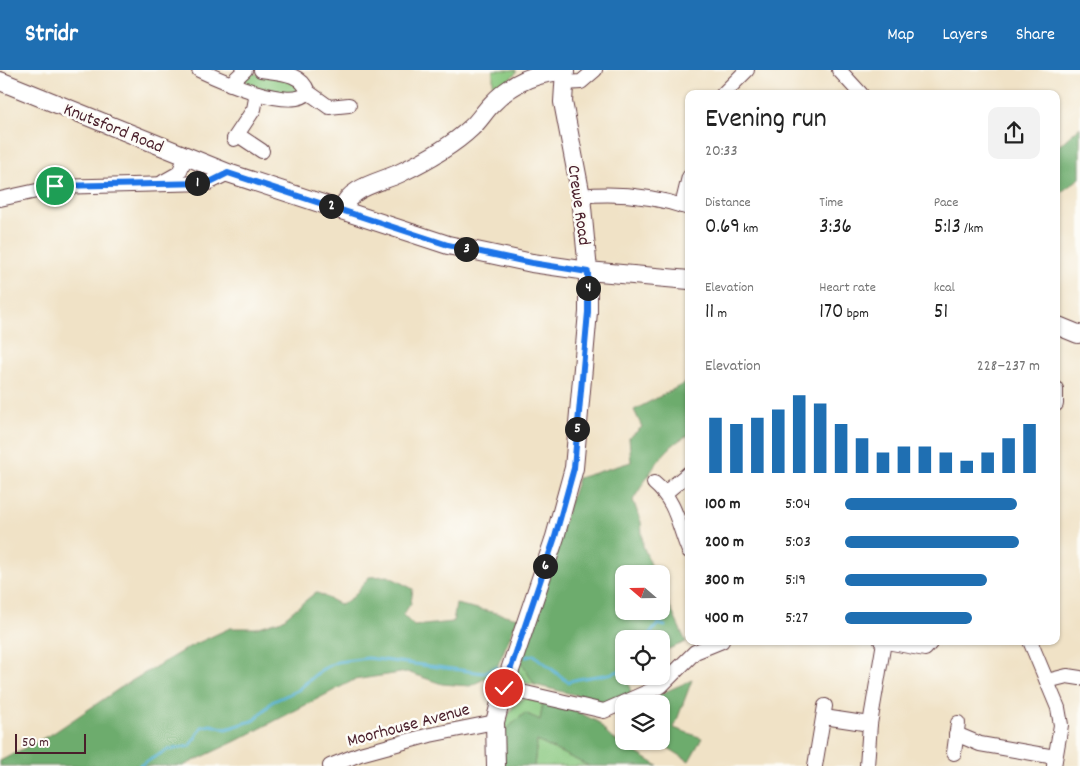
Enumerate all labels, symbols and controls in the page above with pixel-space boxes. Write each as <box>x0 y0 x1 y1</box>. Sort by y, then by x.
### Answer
text: Stridr <box>25 18 78 52</box>
text: Map <box>887 23 914 48</box>
text: Layers <box>942 23 988 48</box>
text: Share <box>1016 23 1055 48</box>
street label: Knutsford Road <box>59 98 167 161</box>
text: Evening run <box>705 101 827 141</box>
button: share <box>988 107 1040 159</box>
text: 20:33 <box>705 140 738 163</box>
street label: Crewe Road <box>560 164 596 247</box>
pin <box>34 165 76 207</box>
pin: 1 <box>184 170 210 196</box>
icon: arrive <box>41 172 69 200</box>
text: 1 <box>196 173 199 193</box>
text: Distance <box>705 193 751 213</box>
text: Time <box>819 193 843 213</box>
text: Pace <box>934 193 958 213</box>
pin: 2 <box>318 194 344 218</box>
text: 2 <box>328 196 335 216</box>
text: 0.69 <box>705 213 740 243</box>
text: 3:36 <box>819 213 852 243</box>
text: 5:13 <box>934 213 961 243</box>
text: km <box>740 219 758 239</box>
text: /km <box>961 219 983 239</box>
pin: 3 <box>454 236 478 262</box>
text: 3 <box>463 239 470 259</box>
pin: 4 <box>576 276 600 300</box>
text: 4 <box>586 278 591 298</box>
text: Elevation <box>705 278 754 298</box>
text: Heart rate <box>819 278 876 298</box>
text: kcal <box>934 278 955 298</box>
text: 11 <box>705 298 714 328</box>
text: 170 <box>819 298 843 328</box>
text: 51 <box>934 298 948 328</box>
text: m <box>714 304 727 324</box>
text: bpm <box>843 304 869 324</box>
text: Elevation <box>705 355 761 378</box>
text: 228–237 m <box>977 355 1040 378</box>
pin: 5 <box>564 416 590 442</box>
text: 5 <box>574 419 581 439</box>
text: 100 m <box>705 493 741 516</box>
text: 5:04 <box>785 493 810 516</box>
text: 200 m <box>705 531 744 554</box>
text: 5:03 <box>785 531 811 554</box>
pin: 6 <box>532 554 558 578</box>
text: 6 <box>542 556 549 576</box>
north arrow <box>615 565 670 620</box>
map controls <box>615 565 670 750</box>
text: 300 m <box>705 569 744 592</box>
text: 5:19 <box>785 569 806 592</box>
text: 400 m <box>705 607 744 630</box>
text: 5:27 <box>785 607 808 630</box>
button: locate <box>615 630 670 685</box>
pin <box>483 667 525 709</box>
icon: check <box>490 674 518 702</box>
button: layers <box>615 695 670 750</box>
street label: Moorhouse Avenue <box>344 698 473 755</box>
scale bar <box>15 731 86 754</box>
text: 50 m <box>22 733 49 753</box>

